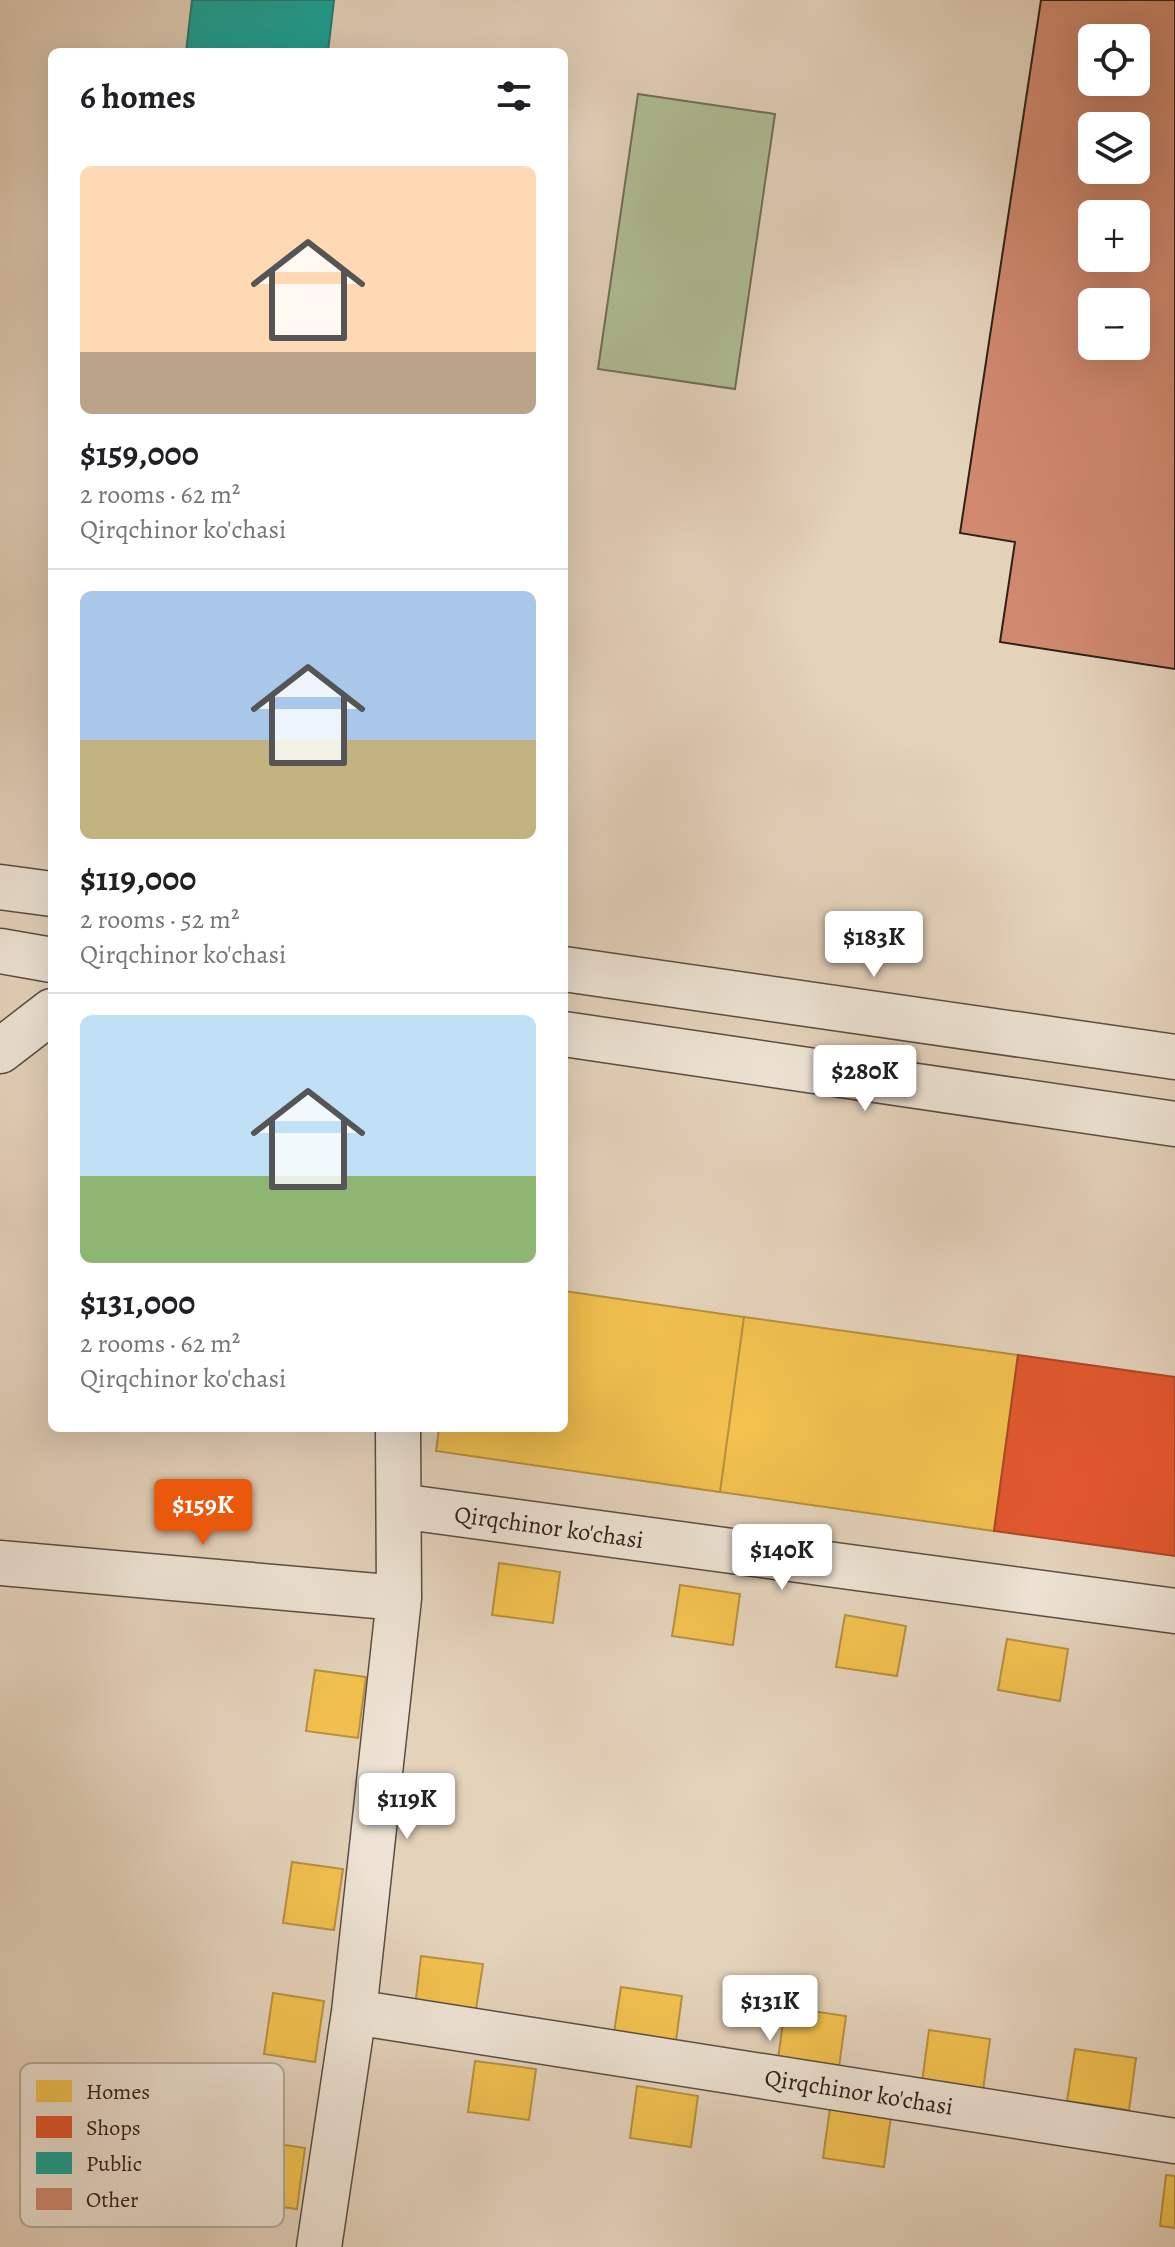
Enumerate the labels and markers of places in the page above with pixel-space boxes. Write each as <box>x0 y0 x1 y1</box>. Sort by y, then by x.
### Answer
pin: $183K <box>818 911 930 979</box>
pin: $280K <box>809 1045 921 1113</box>
pin: $159K <box>147 1479 259 1547</box>
pin: $140K <box>726 1524 838 1592</box>
pin: $119K <box>351 1773 463 1841</box>
pin: $131K <box>714 1975 826 2043</box>

